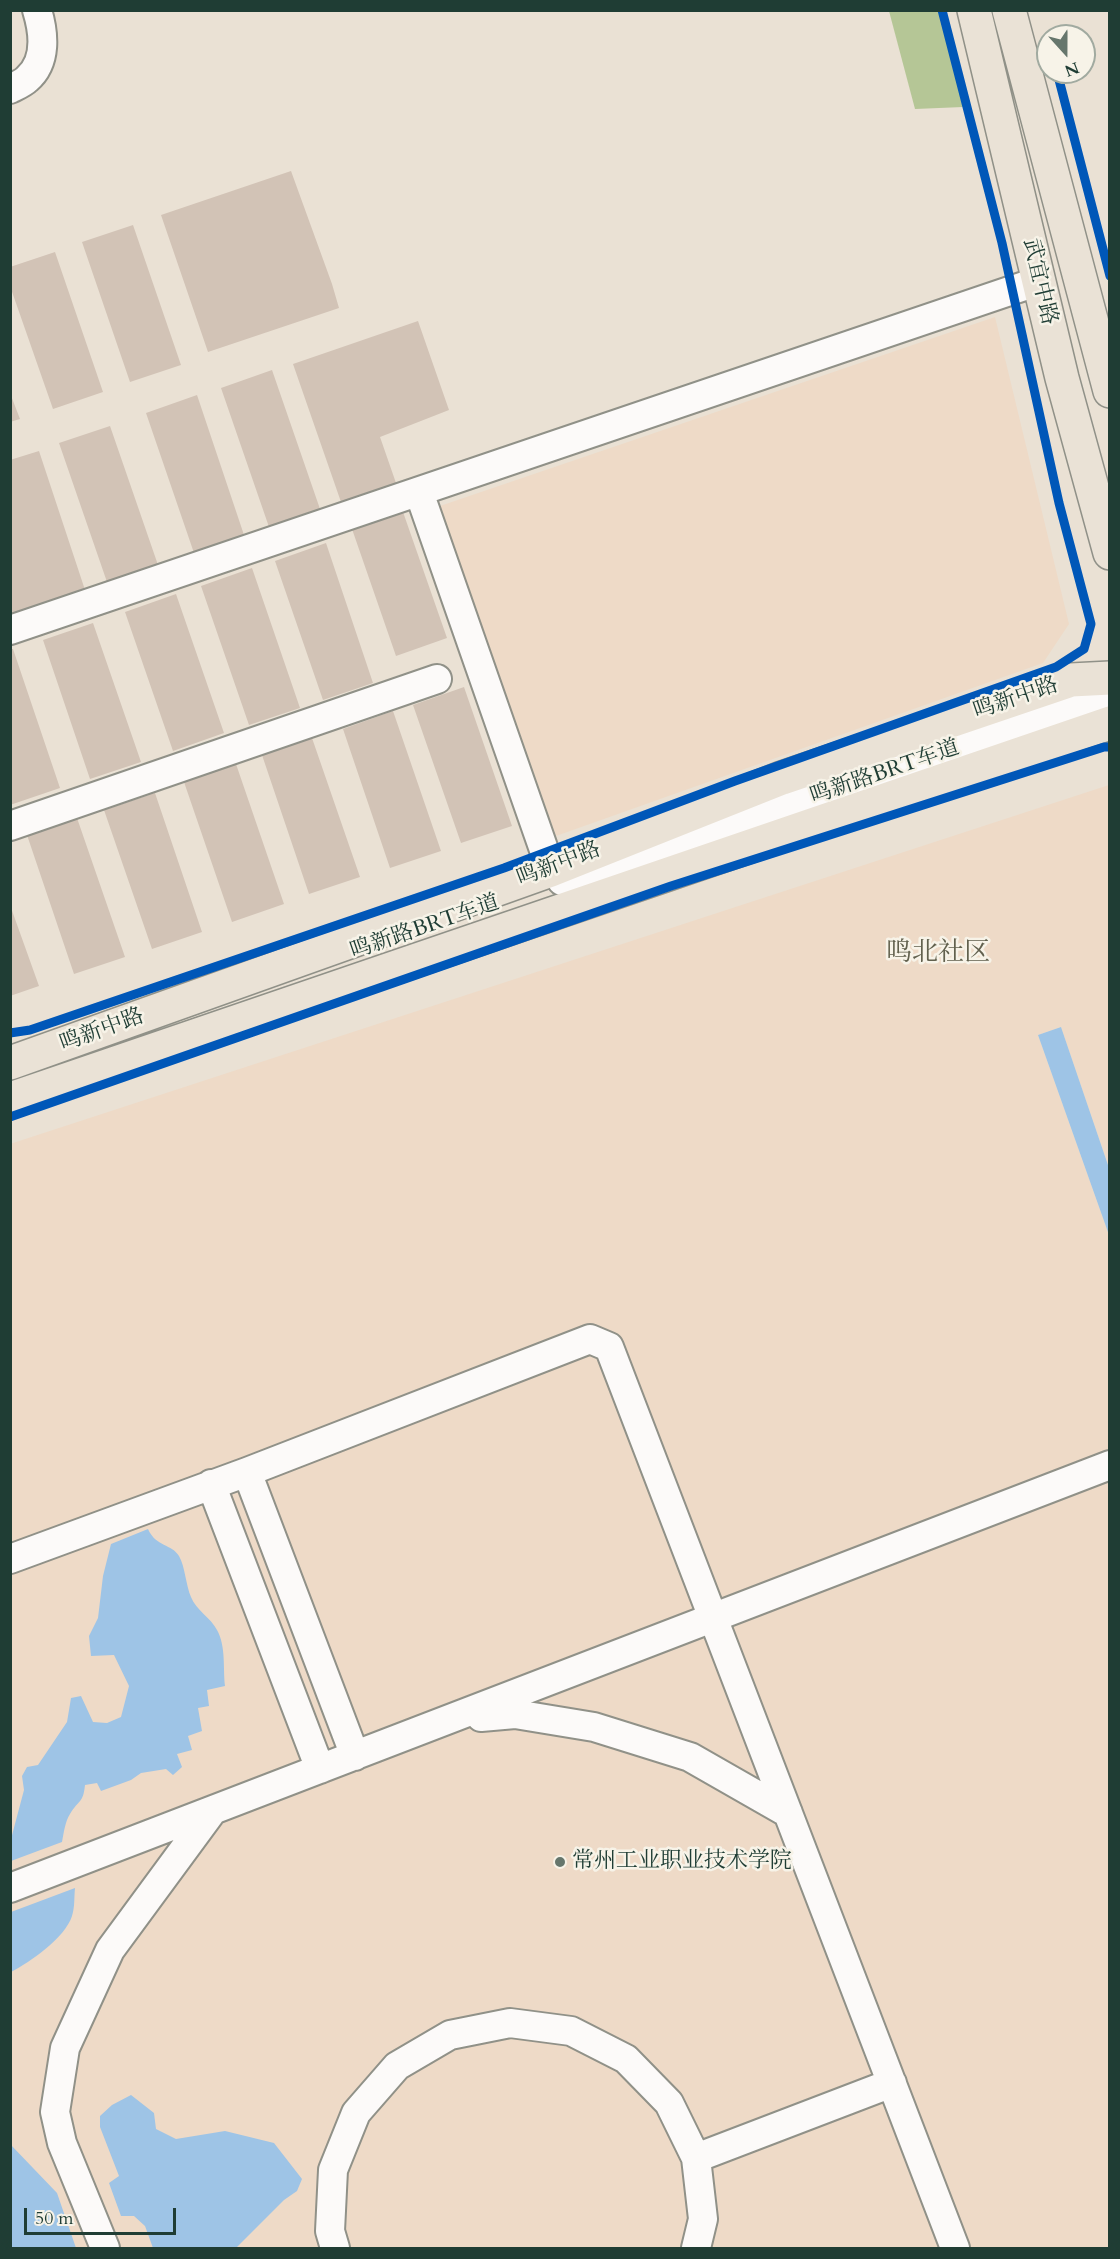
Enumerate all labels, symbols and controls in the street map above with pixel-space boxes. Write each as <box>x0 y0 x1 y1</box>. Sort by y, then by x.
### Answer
north arrow <box>1036 24 1096 84</box>
text: N <box>1061 56 1082 82</box>
street label: 武宜中路 <box>1016 236 1062 328</box>
street label: 鸣新中路 <box>970 672 1062 726</box>
street label: 鸣新路BRT车道 <box>807 735 963 811</box>
street label: 鸣新中路 <box>513 837 605 893</box>
street label: 鸣新路BRT车道 <box>347 890 503 966</box>
district label: 鸣北社区 <box>886 938 990 970</box>
street label: 鸣新中路 <box>56 1004 148 1058</box>
place label: 常州工业职业技术学院 <box>572 1849 792 1875</box>
marker: 常州工业职业技术学院 <box>553 1855 567 1869</box>
scale bar <box>27 2196 178 2234</box>
text: 50 m <box>35 2206 74 2231</box>

